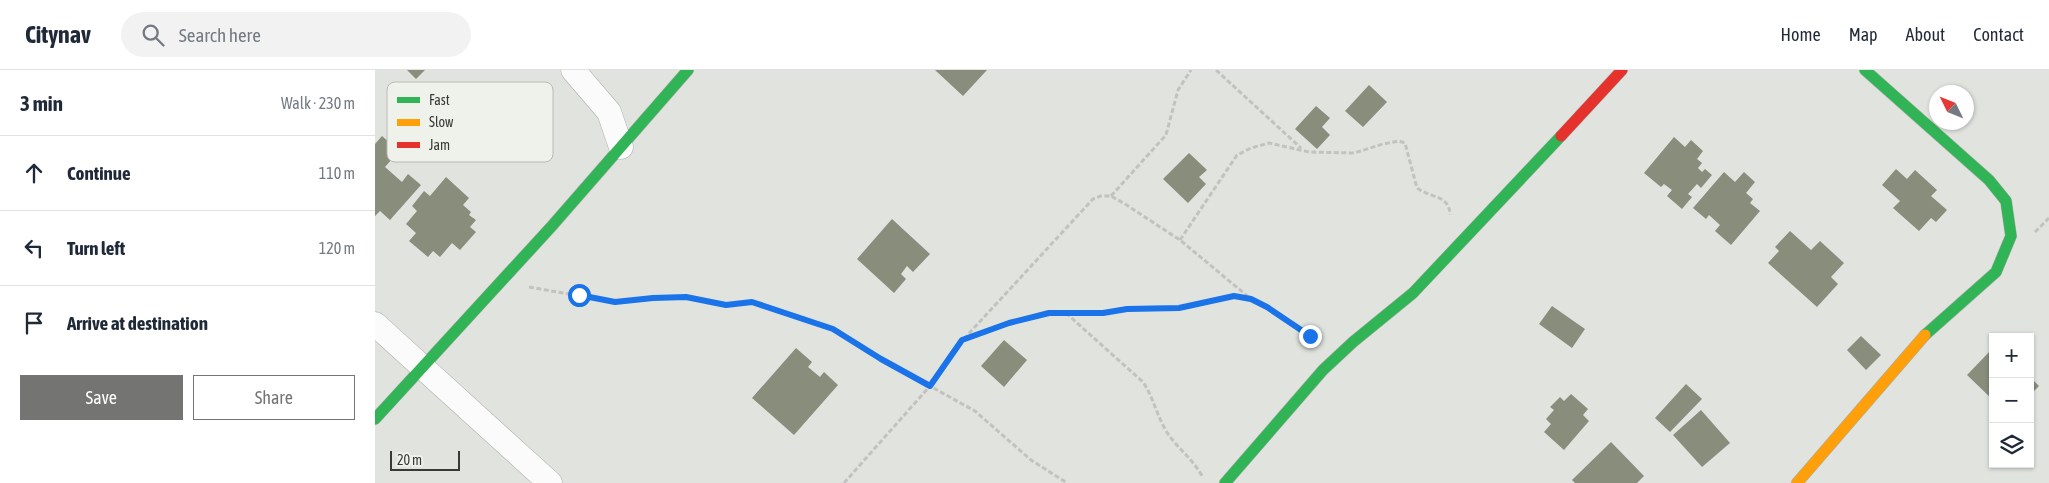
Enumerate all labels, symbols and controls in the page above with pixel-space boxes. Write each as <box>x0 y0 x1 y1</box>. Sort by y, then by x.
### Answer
search box <box>121 12 471 57</box>
text: Citynav <box>25 21 91 48</box>
icon: search <box>139 21 167 49</box>
text: Search here <box>179 24 261 46</box>
text: Home <box>1781 24 1821 45</box>
text: Map <box>1849 24 1878 45</box>
text: About <box>1906 24 1945 45</box>
text: Contact <box>1973 24 2024 45</box>
legend <box>387 82 553 162</box>
north arrow <box>1929 85 1974 130</box>
text: 3 min <box>20 91 63 115</box>
text: Fast <box>429 92 450 108</box>
text: Walk · 230 m <box>281 94 355 112</box>
text: Slow <box>429 114 454 130</box>
text: Jam <box>429 137 450 153</box>
icon: ahead <box>20 159 48 187</box>
text: Continue <box>67 162 131 184</box>
text: 110 m <box>319 164 355 182</box>
icon: left <box>20 234 48 262</box>
text: Turn left <box>67 237 125 259</box>
text: 120 m <box>319 239 355 257</box>
route start <box>568 284 591 307</box>
icon: arrive <box>20 309 48 337</box>
text: Arrive at destination <box>67 312 208 334</box>
route end <box>1299 325 1322 348</box>
map controls <box>1989 333 2034 468</box>
button: + <box>1989 333 2034 378</box>
button: Save <box>20 375 183 420</box>
button: Share <box>193 375 355 420</box>
button: − <box>1989 378 2034 423</box>
button: layers <box>1989 423 2034 468</box>
scale bar <box>390 448 460 471</box>
text: 20 m <box>397 452 422 468</box>

